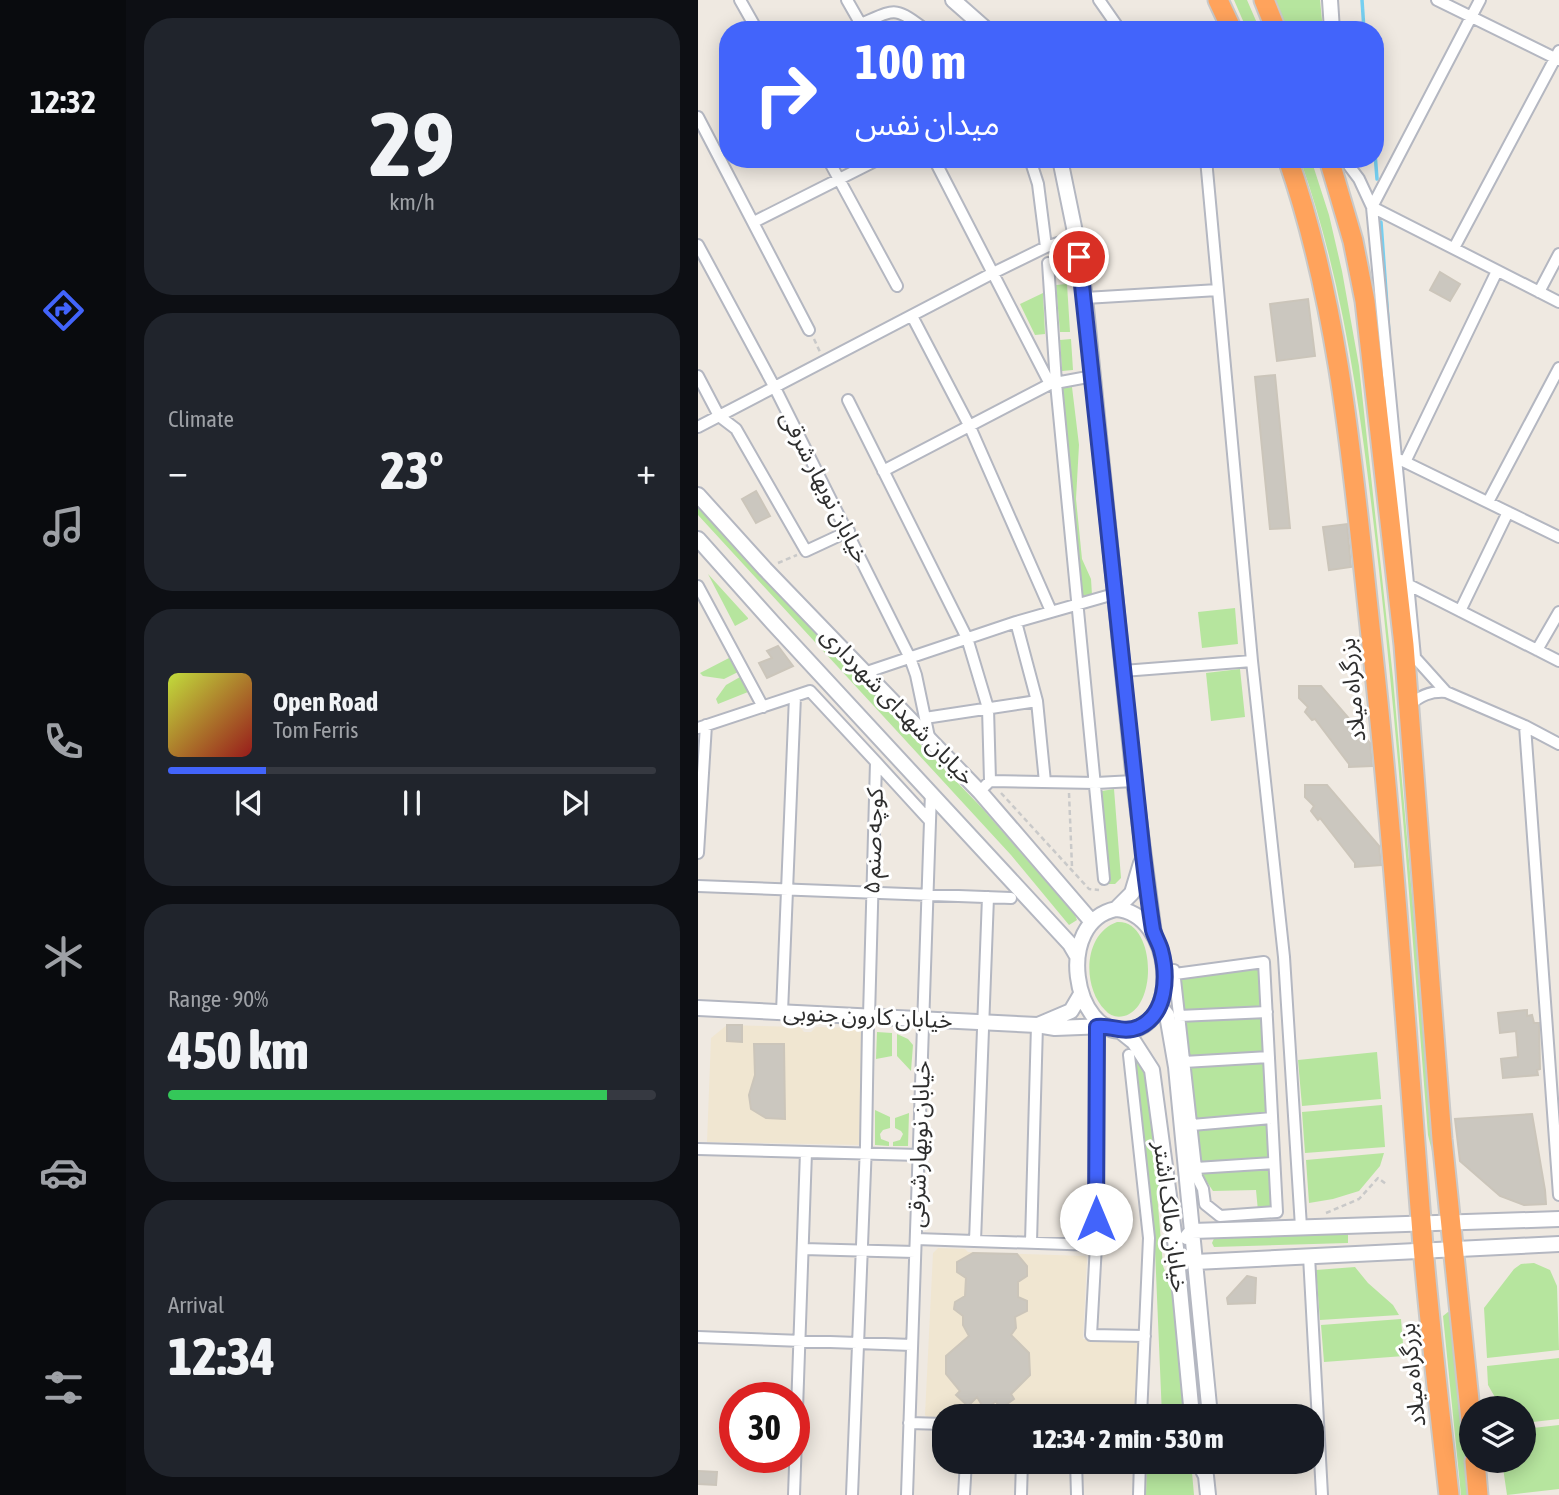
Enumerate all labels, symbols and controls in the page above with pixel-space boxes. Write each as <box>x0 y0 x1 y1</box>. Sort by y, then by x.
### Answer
text: 100 m <box>855 33 966 89</box>
icon: right <box>740 49 831 140</box>
text: 12:32 <box>30 83 96 120</box>
text: 29 <box>369 91 455 195</box>
text: میدان نفس <box>855 105 1000 142</box>
text: km/h <box>389 189 435 215</box>
pin <box>1049 227 1109 287</box>
icon: arrive <box>1060 238 1098 276</box>
icon: directions <box>39 286 88 335</box>
text: Climate <box>168 406 234 432</box>
street label: خیابان نوبهار شرقی <box>775 406 875 568</box>
text: 23° <box>380 440 444 500</box>
text: − <box>168 449 188 492</box>
text: + <box>636 449 656 492</box>
icon: music <box>39 502 88 551</box>
street label: خیابان شهدای شهرداری <box>815 622 980 791</box>
street label: بزرگراه میلاد <box>1334 637 1371 743</box>
text: Open Road <box>273 687 378 717</box>
icon: phone <box>39 717 88 766</box>
text: Tom Ferris <box>273 717 358 743</box>
icon: previous <box>230 784 268 822</box>
icon: pause <box>393 784 431 822</box>
icon: next <box>556 784 594 822</box>
street label: کوچه صنم ۵ <box>858 787 892 895</box>
icon: climate <box>39 932 88 981</box>
text: Range · 90% <box>168 986 268 1012</box>
street label: خیابان کارون جنوبی <box>782 999 953 1034</box>
text: 450 km <box>168 1020 309 1080</box>
street label: خیابان نوبهار شرقی <box>903 1060 936 1228</box>
street label: خیابان مالک اشتر <box>1148 1139 1193 1294</box>
icon: car <box>39 1148 88 1197</box>
position arrow <box>1059 1182 1133 1256</box>
text: Arrival <box>168 1292 224 1318</box>
street label: بزرگراه میلاد <box>1394 1322 1431 1428</box>
text: 12:34 <box>168 1326 275 1386</box>
icon: filters <box>39 1363 88 1412</box>
speed limit sign: 30 <box>719 1382 810 1473</box>
map controls <box>1459 1396 1536 1473</box>
button: layers <box>1459 1396 1536 1473</box>
text: 12:34 · 2 min · 530 m <box>1033 1424 1223 1454</box>

